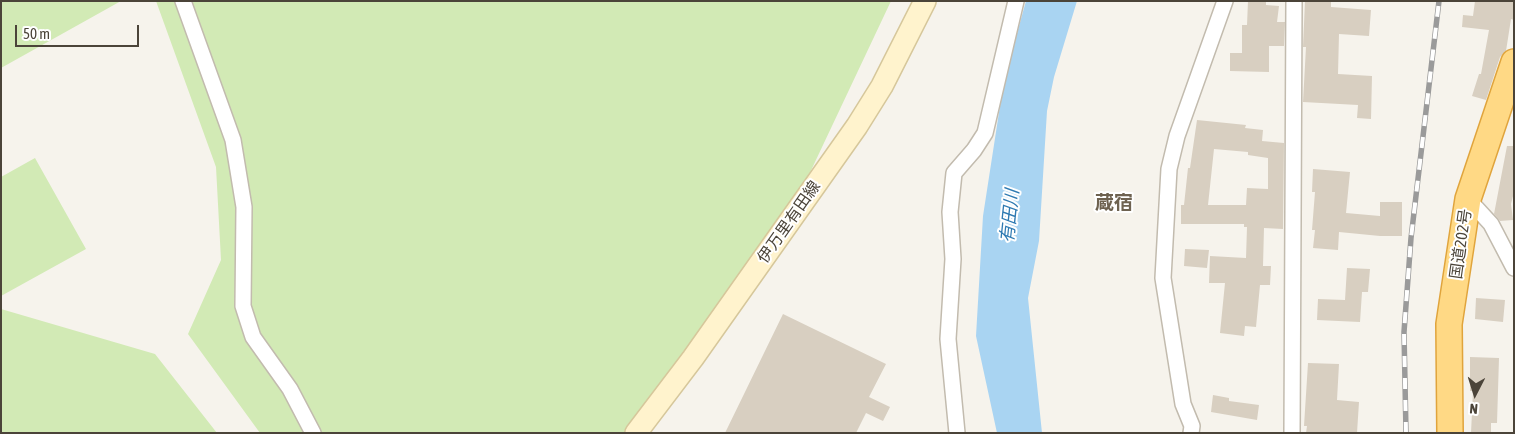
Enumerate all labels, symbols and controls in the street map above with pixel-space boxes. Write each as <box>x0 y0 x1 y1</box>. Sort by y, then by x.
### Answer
scale bar <box>18 15 141 47</box>
text: 50 m <box>23 25 50 42</box>
street label: 伊万里有田線 <box>754 177 824 267</box>
water label: 有田川 <box>996 188 1024 244</box>
district label: 蔵宿 <box>1095 192 1133 214</box>
street label: 国道202号 <box>1447 208 1475 280</box>
north arrow <box>1450 369 1500 419</box>
text: N <box>1469 401 1479 417</box>

